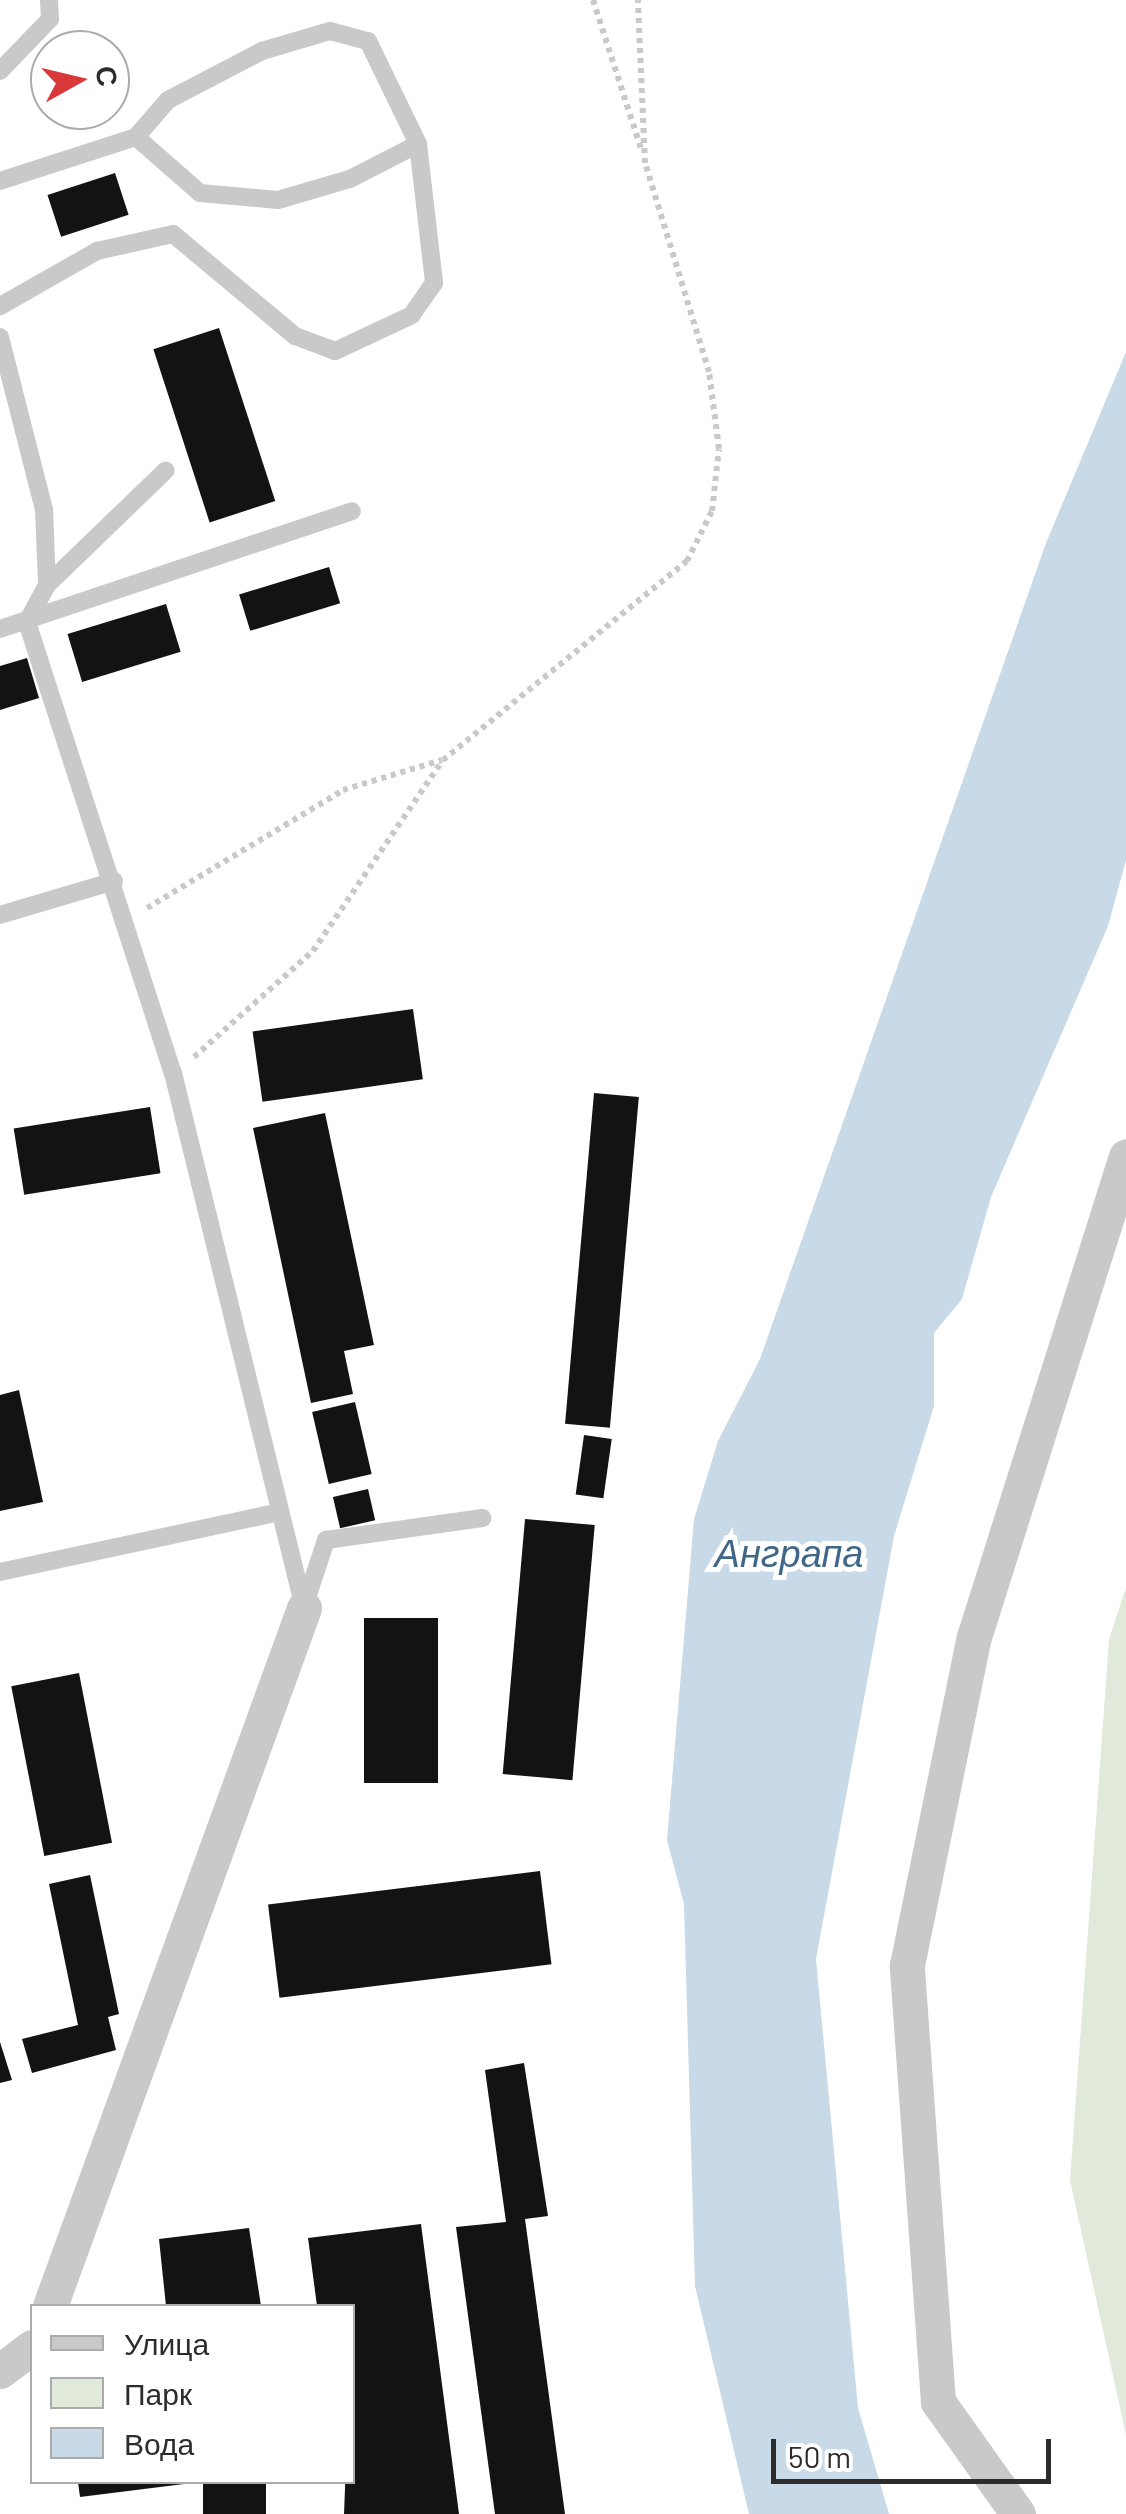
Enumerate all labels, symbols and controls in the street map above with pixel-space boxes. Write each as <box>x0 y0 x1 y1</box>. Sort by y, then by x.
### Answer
north arrow <box>30 30 130 130</box>
text: С <box>89 64 126 88</box>
water label: Анграпа <box>715 1530 863 1576</box>
legend <box>30 2304 355 2484</box>
text: Улица <box>124 2325 209 2361</box>
text: Парк <box>124 2375 192 2411</box>
scale bar <box>776 2419 1056 2481</box>
text: Вода <box>124 2425 194 2461</box>
text: 50 m <box>788 2438 851 2474</box>

